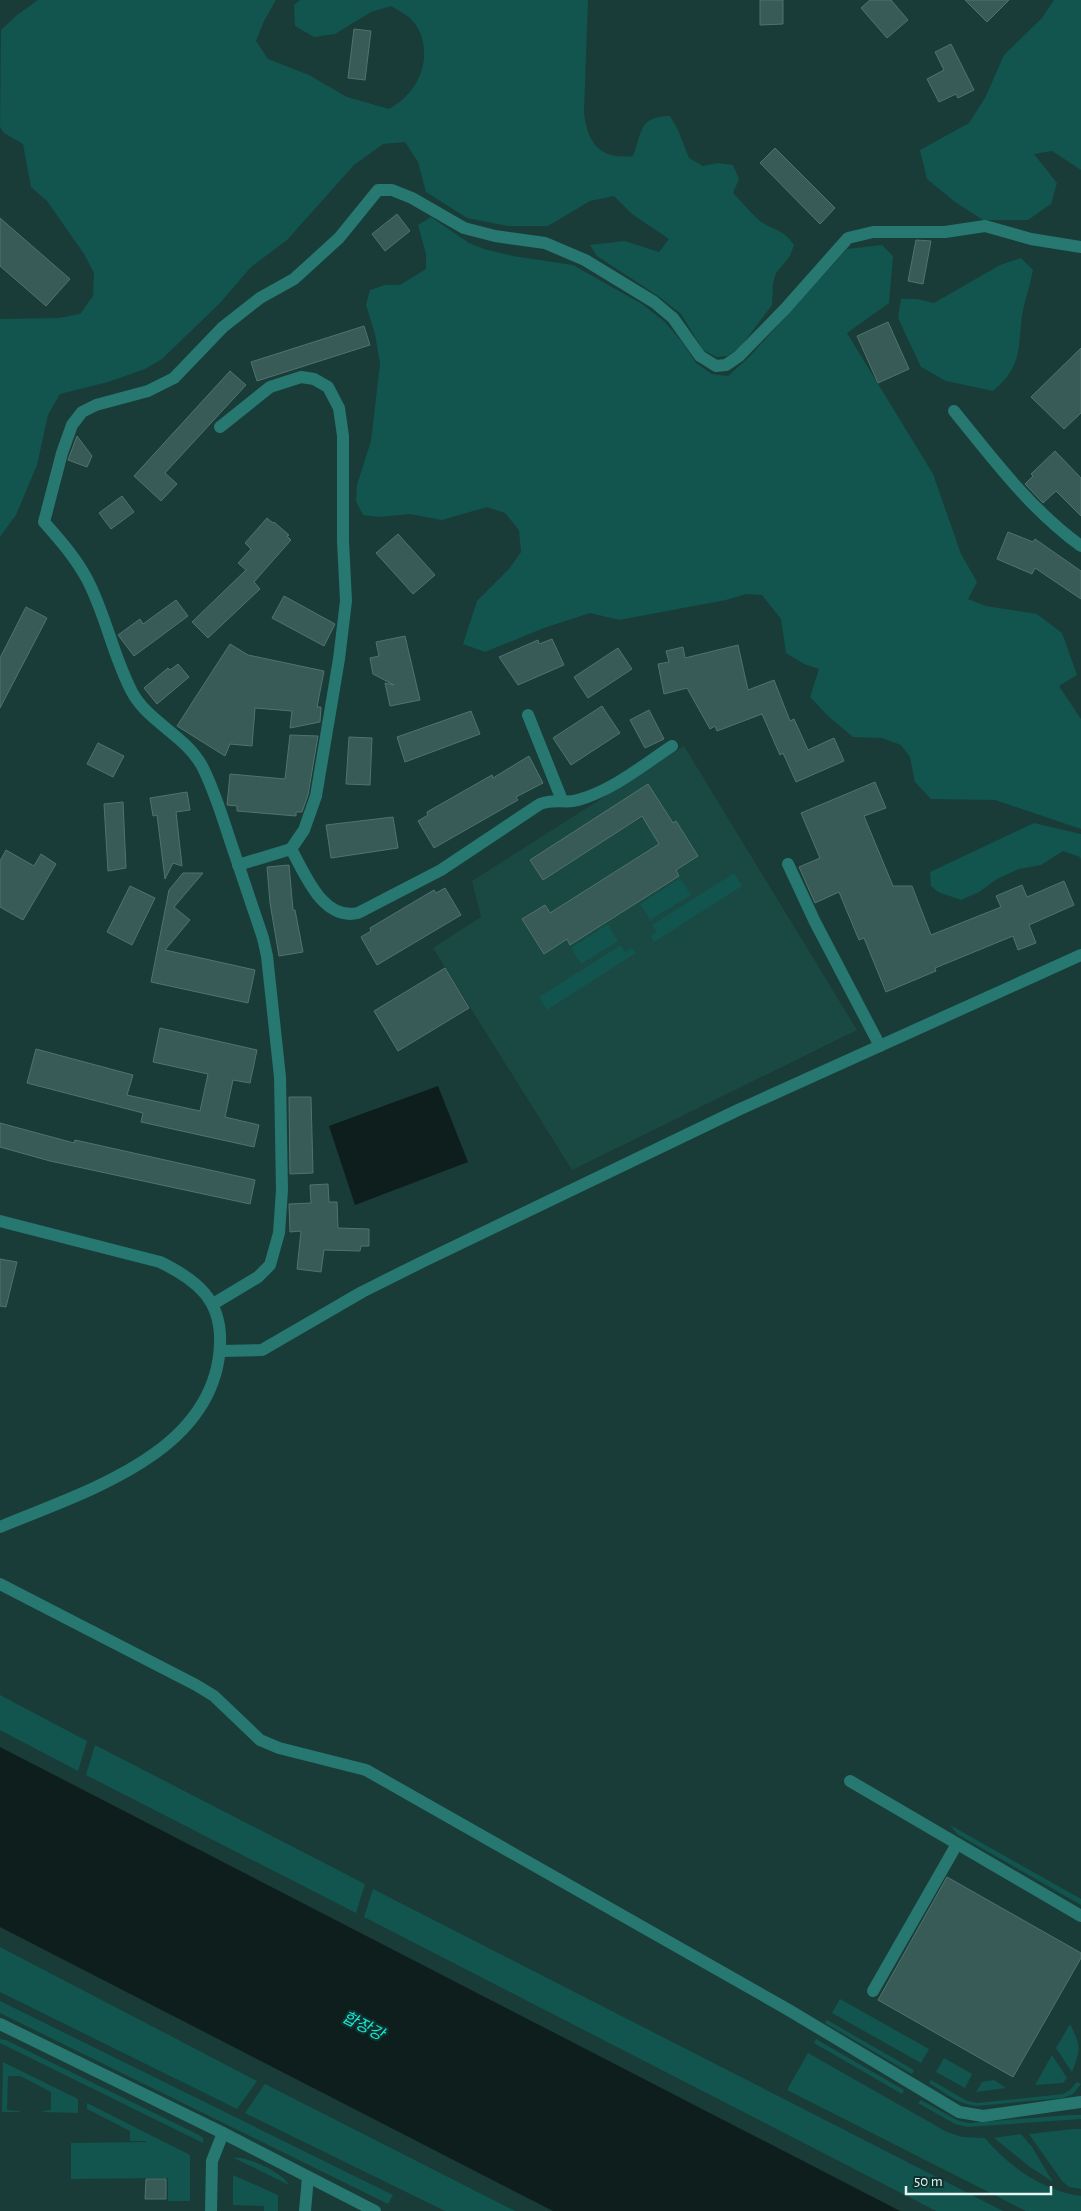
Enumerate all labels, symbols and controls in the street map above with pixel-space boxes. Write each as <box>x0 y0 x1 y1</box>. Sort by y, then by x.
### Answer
water label: 합장강 <box>340 2008 389 2044</box>
scale bar <box>906 2164 1051 2196</box>
text: 50 m <box>914 2174 943 2189</box>

